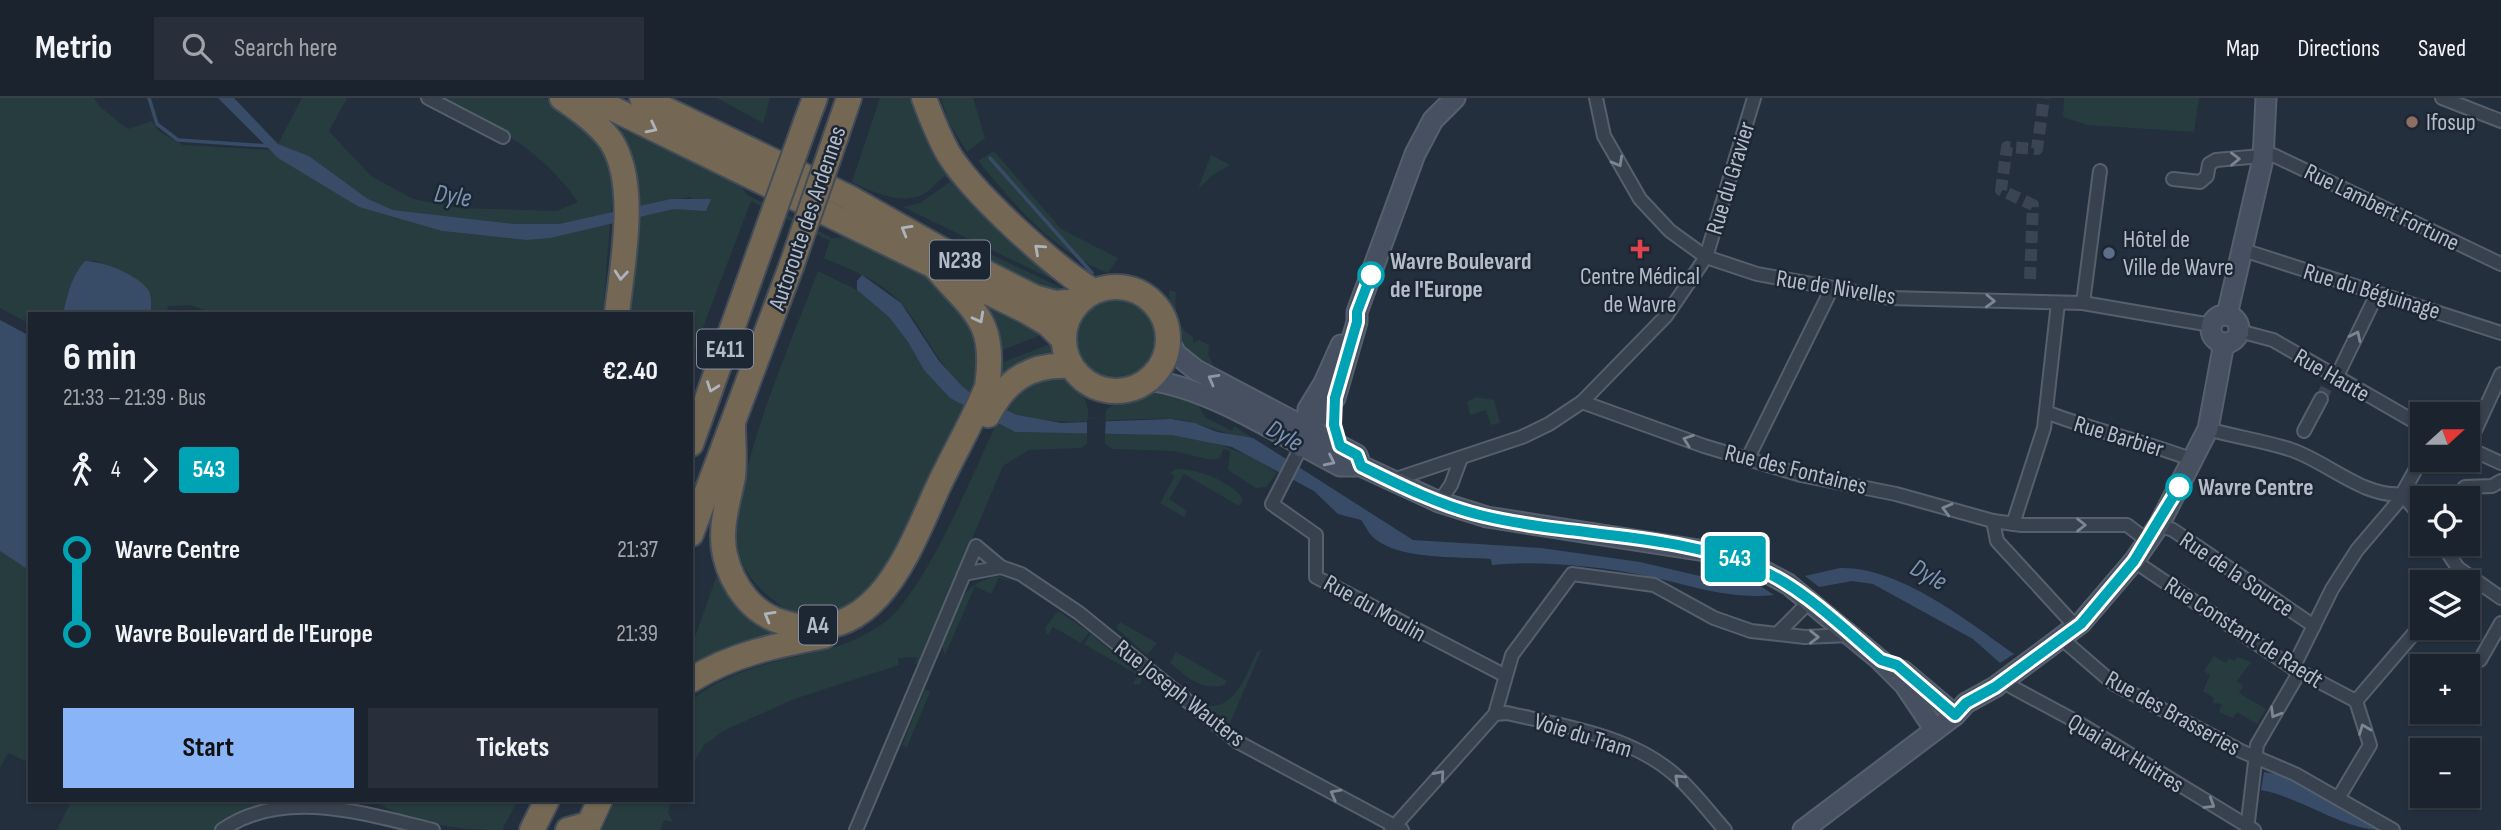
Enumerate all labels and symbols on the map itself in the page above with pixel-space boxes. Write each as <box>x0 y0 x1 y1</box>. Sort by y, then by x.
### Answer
place label: Ifosup <box>2426 108 2476 137</box>
marker: Ifosup <box>2404 114 2420 130</box>
street label: Rue du Gravier <box>1700 118 1761 238</box>
one-way arrow <box>645 119 657 133</box>
street label: Autoroute des Ardennes <box>762 123 852 315</box>
one-way arrow <box>2230 151 2241 167</box>
one-way arrow <box>1610 155 1623 167</box>
street label: Rue Lambert Fortune <box>2299 157 2464 258</box>
water label: Dyle <box>432 178 474 215</box>
one-way arrow <box>900 225 913 238</box>
place label: Hôtel de Ville de Wavre <box>2123 225 2234 282</box>
marker: Centre Médical de Wavre <box>1630 239 1650 259</box>
road number: N238 <box>930 240 990 280</box>
one-way arrow <box>1035 245 1048 257</box>
marker: Hôtel de Ville de Wavre <box>2101 245 2117 261</box>
place label: Wavre Boulevard de l'Europe <box>1390 247 1531 304</box>
street label: Rue du Béguinage <box>2300 257 2444 326</box>
marker: Wavre Boulevard de l'Europe <box>1358 262 1384 288</box>
place label: Centre Médical de Wavre <box>1580 262 1700 319</box>
street label: Rue de Nivelles <box>1774 264 1898 311</box>
one-way arrow <box>614 270 629 281</box>
one-way arrow <box>1985 294 1996 309</box>
one-way arrow <box>970 311 984 323</box>
road number: E411 <box>697 330 753 368</box>
one-way arrow <box>2348 331 2362 343</box>
street label: Rue Haute <box>2289 342 2375 409</box>
one-way arrow <box>1207 374 1220 387</box>
one-way arrow <box>706 380 720 392</box>
north arrow <box>2410 402 2480 472</box>
street label: Rue Barbier <box>2070 409 2167 464</box>
water label: Dyle <box>1260 414 1308 459</box>
one-way arrow <box>1682 434 1694 448</box>
street label: Rue des Fontaines <box>1722 438 1870 501</box>
one-way arrow <box>1323 452 1335 466</box>
place label: Wavre Centre <box>2198 473 2313 502</box>
marker: Wavre Centre <box>2166 474 2192 500</box>
one-way arrow <box>1941 503 1953 517</box>
one-way arrow <box>2077 517 2087 533</box>
street label: Rue de la Source <box>2174 526 2299 623</box>
line badge: 543 <box>1695 536 1775 582</box>
water label: Dyle <box>1905 553 1952 598</box>
street label: Rue du Moulin <box>1319 569 1431 648</box>
street label: Rue Constant de Raedt <box>2159 570 2329 695</box>
road number: A4 <box>799 606 837 645</box>
one-way arrow <box>763 611 776 624</box>
one-way arrow <box>1810 629 1820 645</box>
street label: Rue Joseph Wauters <box>1109 633 1251 753</box>
street label: Rue des Brasseries <box>2100 665 2245 762</box>
one-way arrow <box>2271 706 2284 719</box>
street label: Voie du Tram <box>1530 707 1635 764</box>
street label: Quai aux Huitres <box>2062 707 2189 799</box>
one-way arrow <box>2359 723 2373 735</box>
one-way arrow <box>1432 770 1444 783</box>
one-way arrow <box>1674 775 1687 787</box>
one-way arrow <box>1330 788 1342 802</box>
one-way arrow <box>2202 796 2215 809</box>

